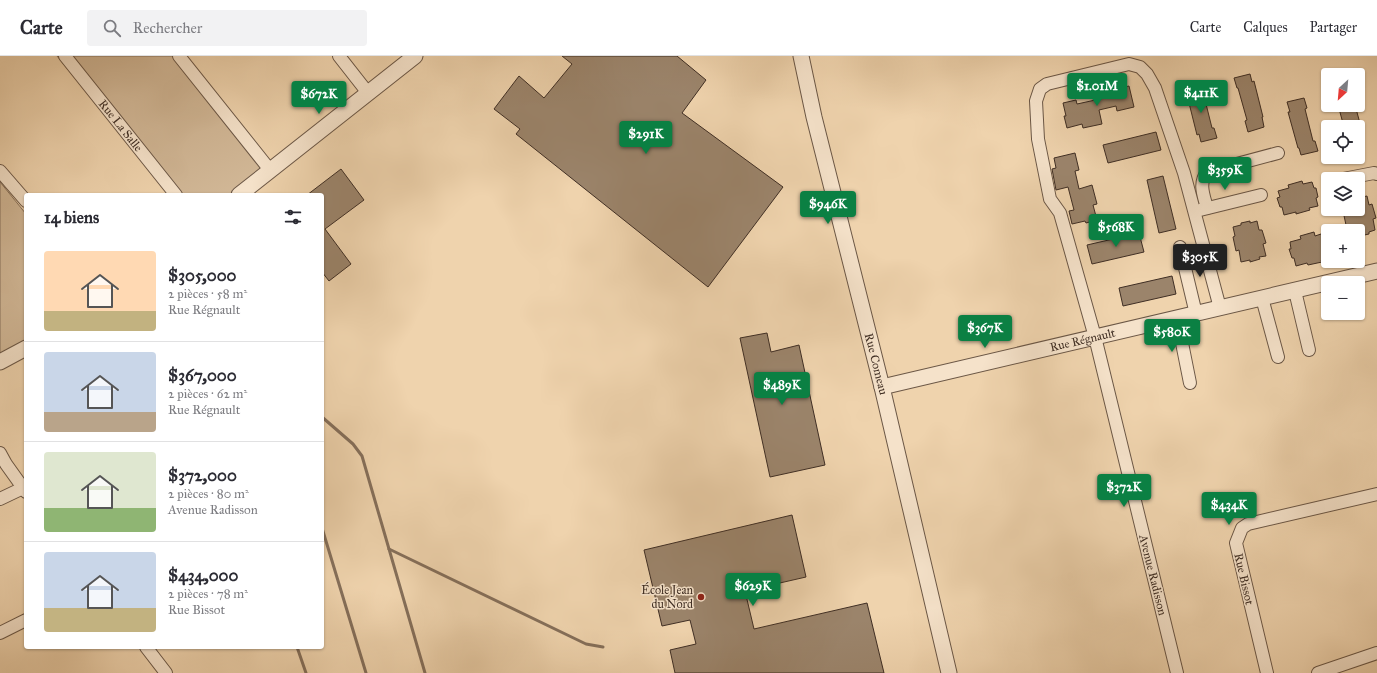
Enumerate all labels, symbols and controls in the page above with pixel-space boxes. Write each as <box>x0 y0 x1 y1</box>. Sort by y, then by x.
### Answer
search box <box>87 10 367 46</box>
text: Carte <box>20 16 63 39</box>
icon: search <box>101 17 123 39</box>
text: Rechercher <box>133 19 202 37</box>
text: Carte <box>1190 19 1221 36</box>
text: Calques <box>1243 19 1288 36</box>
text: Partager <box>1310 19 1357 36</box>
north arrow <box>1321 68 1365 112</box>
map controls <box>1321 68 1365 320</box>
pin: $1.01M <box>1064 73 1130 107</box>
text: $1.01M <box>1076 78 1118 94</box>
pin: $411K <box>1173 80 1229 114</box>
pin: $672K <box>291 81 347 115</box>
text: $411K <box>1184 85 1218 101</box>
text: $672K <box>300 86 338 102</box>
street label: Rue La Salle <box>96 97 145 154</box>
button: locate <box>1321 120 1365 164</box>
pin: $291K <box>618 121 674 155</box>
text: $291K <box>628 126 664 142</box>
pin: $359K <box>1197 157 1253 191</box>
text: $359K <box>1207 162 1243 178</box>
button: layers <box>1321 172 1365 216</box>
pin: $946K <box>800 191 856 225</box>
text: $946K <box>809 196 847 212</box>
icon: filters <box>282 206 304 228</box>
text: 14 biens <box>44 207 99 228</box>
pin: $568K <box>1088 214 1144 248</box>
text: $568K <box>1098 219 1134 235</box>
button: + <box>1321 224 1365 268</box>
pin: $305K <box>1172 244 1228 278</box>
text: $305K <box>1182 249 1218 265</box>
text: $305,000 <box>168 265 236 286</box>
icon: home <box>76 267 124 315</box>
button: − <box>1321 276 1365 320</box>
text: 2 pièces · 58 m² <box>168 286 247 302</box>
text: Rue Régnault <box>168 302 240 318</box>
pin: $367K <box>957 315 1013 349</box>
pin: $580K <box>1144 319 1200 353</box>
text: $367K <box>967 320 1003 336</box>
text: $580K <box>1153 324 1191 340</box>
street label: Rue Régnault <box>1048 325 1117 354</box>
street label: Rue Comeau <box>862 332 891 397</box>
text: $367,000 <box>168 365 237 386</box>
icon: home <box>76 368 124 416</box>
pin: $489K <box>754 372 810 406</box>
text: $489K <box>763 377 801 393</box>
text: 2 pièces · 62 m² <box>168 386 247 402</box>
text: Rue Régnault <box>168 402 240 418</box>
text: $372,000 <box>168 465 237 486</box>
icon: home <box>76 468 124 516</box>
pin: $372K <box>1096 474 1152 508</box>
text: $372K <box>1106 479 1142 495</box>
text: 2 pièces · 80 m² <box>168 486 249 502</box>
pin: $434K <box>1201 492 1257 526</box>
text: $434K <box>1211 497 1247 513</box>
text: Avenue Radisson <box>168 502 258 518</box>
street label: Avenue Radisson <box>1136 532 1170 617</box>
street label: Rue Bissot <box>1231 552 1257 607</box>
text: $434,000 <box>168 565 238 586</box>
icon: home <box>76 568 124 616</box>
pin: $629K <box>725 573 781 607</box>
text: $629K <box>734 578 772 594</box>
place label: École Jean du Nord <box>641 581 694 611</box>
text: 2 pièces · 78 m² <box>168 586 248 602</box>
marker: École Jean du Nord <box>696 592 706 602</box>
text: Rue Bissot <box>168 602 225 618</box>

